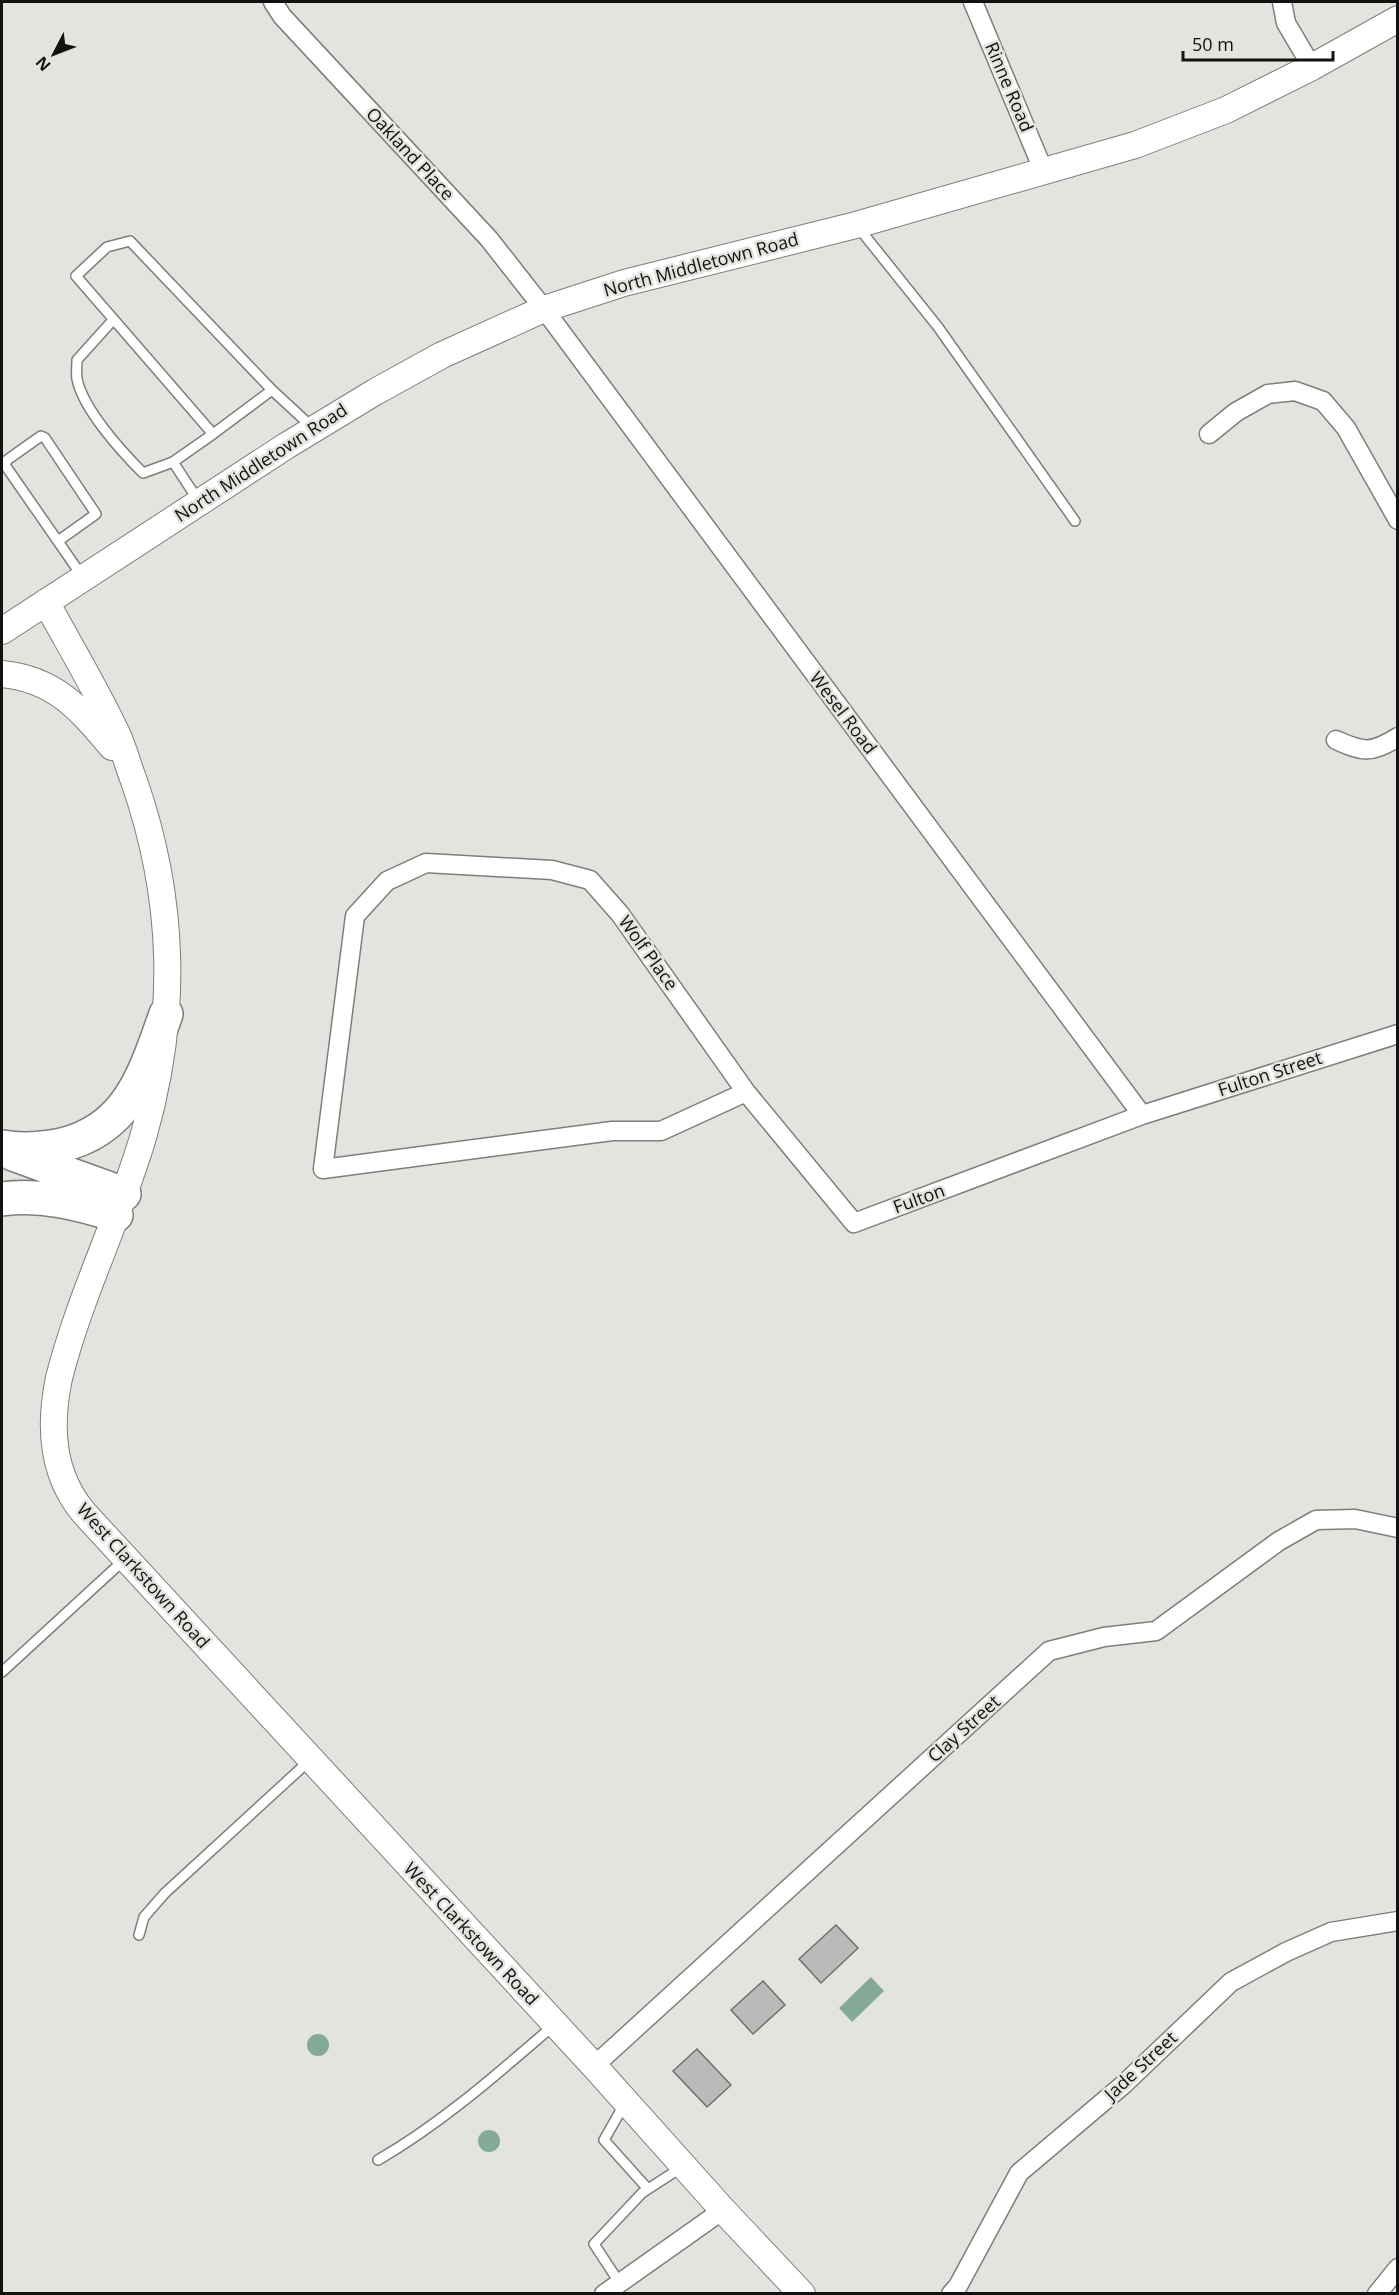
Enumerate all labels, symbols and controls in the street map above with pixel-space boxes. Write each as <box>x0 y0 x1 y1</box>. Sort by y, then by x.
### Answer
north arrow <box>24 24 84 84</box>
scale bar <box>1183 24 1333 62</box>
text: 50 m <box>1192 32 1234 56</box>
street label: Rinne Road <box>980 38 1040 135</box>
text: N <box>30 52 55 76</box>
street label: Oakland Place <box>361 102 460 205</box>
street label: North Middletown Road <box>600 226 801 302</box>
street label: North Middletown Road <box>170 397 351 527</box>
street label: Wesel Road <box>805 666 883 759</box>
street label: Wolf Place <box>614 910 684 995</box>
street label: Fulton Street <box>1215 1045 1325 1101</box>
street label: Fulton <box>890 1178 948 1218</box>
street label: West Clarkstown Road <box>72 1498 215 1653</box>
street label: Clay Street <box>922 1689 1005 1767</box>
street label: West Clarkstown Road <box>399 1857 544 2010</box>
street label: Jade Street <box>1097 2025 1182 2106</box>

